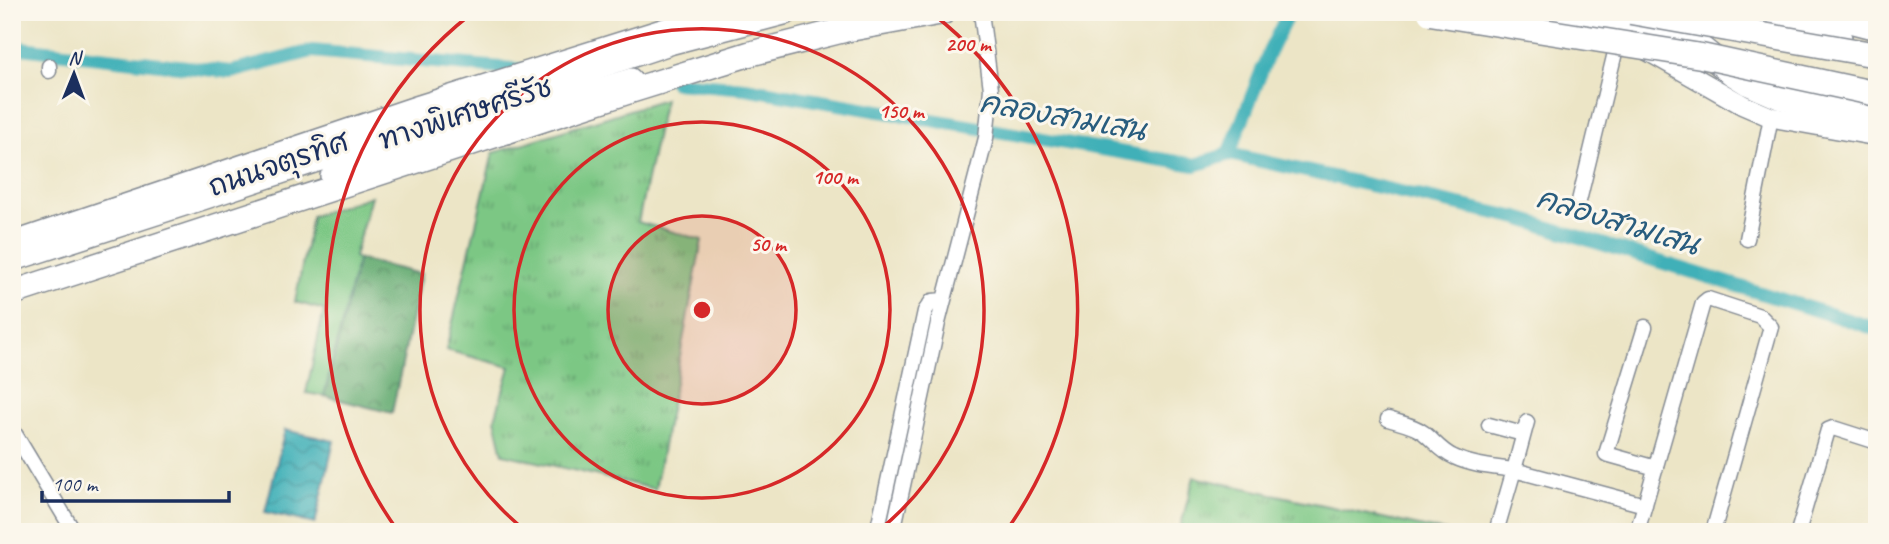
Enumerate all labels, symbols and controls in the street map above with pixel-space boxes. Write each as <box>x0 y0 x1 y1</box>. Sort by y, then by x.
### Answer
text: 200 m <box>945 31 993 57</box>
north arrow <box>38 38 108 108</box>
text: N <box>68 46 84 70</box>
street label: ทางพิเศษศรีรัช <box>374 69 556 157</box>
water label: คลองสามเสน <box>977 83 1151 150</box>
text: 150 m <box>878 98 926 124</box>
street label: ถนนจตุรทิศ <box>204 123 355 207</box>
text: 100 m <box>812 164 860 190</box>
water label: คลองสามเสน <box>1532 178 1706 264</box>
text: 50 m <box>750 231 788 257</box>
centre of rings <box>690 298 714 322</box>
scale bar <box>42 460 229 504</box>
text: 100 m <box>52 471 99 497</box>

